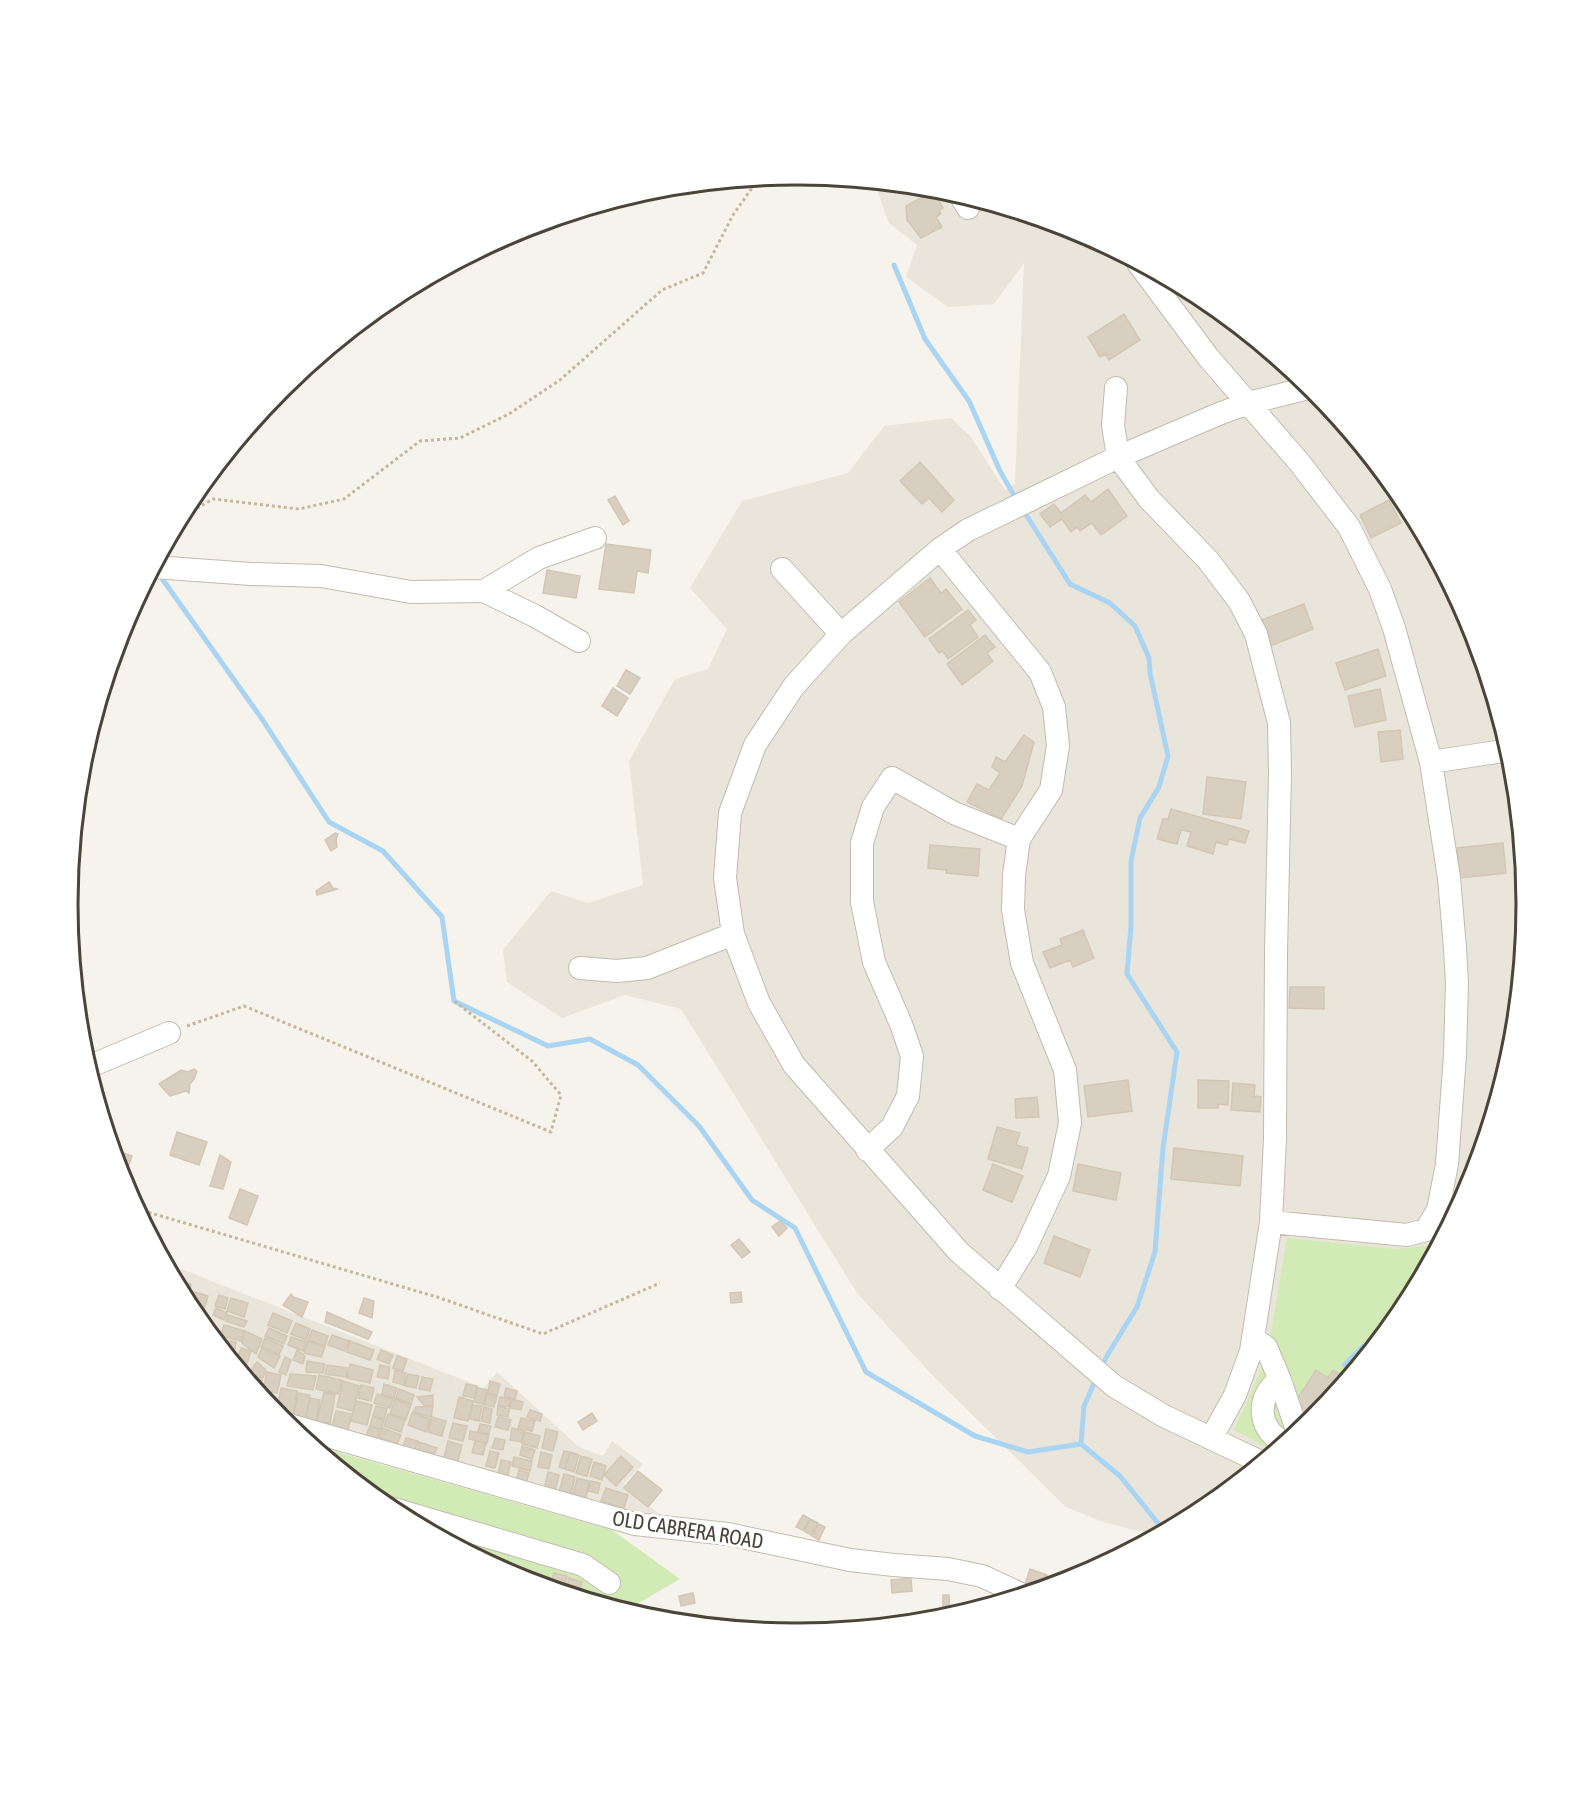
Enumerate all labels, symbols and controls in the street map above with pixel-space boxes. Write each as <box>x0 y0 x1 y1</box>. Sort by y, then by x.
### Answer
street label: OLD CABRERA ROAD <box>611 1505 765 1553</box>

